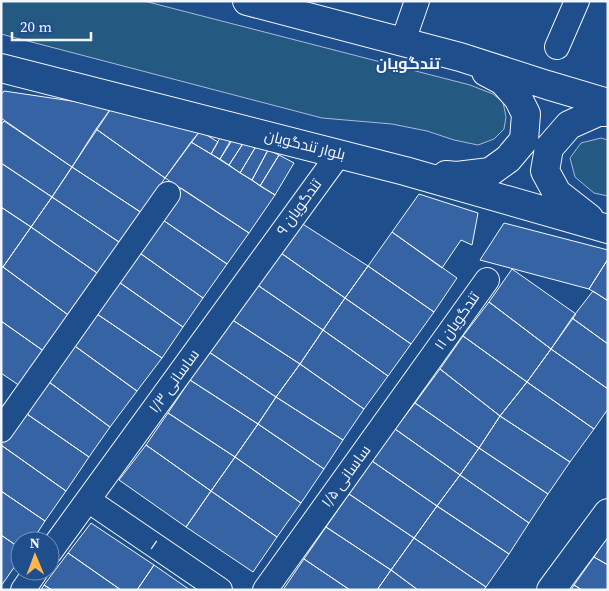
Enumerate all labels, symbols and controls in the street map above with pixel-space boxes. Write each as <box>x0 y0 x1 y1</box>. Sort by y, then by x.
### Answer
scale bar <box>12 10 91 42</box>
text: 20 m <box>20 16 52 37</box>
district label: تندگویان <box>376 52 441 74</box>
street label: بلوار تندگویان <box>263 124 348 165</box>
street label: ۹ تندگویان <box>271 174 326 239</box>
street label: ۱۱ تندگویان <box>429 287 484 354</box>
street label: ۱/۳ ساسانی <box>143 345 204 417</box>
street label: ۱/۵ ساسانی <box>316 440 375 511</box>
north arrow <box>10 531 60 581</box>
text: N <box>29 533 40 553</box>
street label: ۱ <box>146 535 162 555</box>

